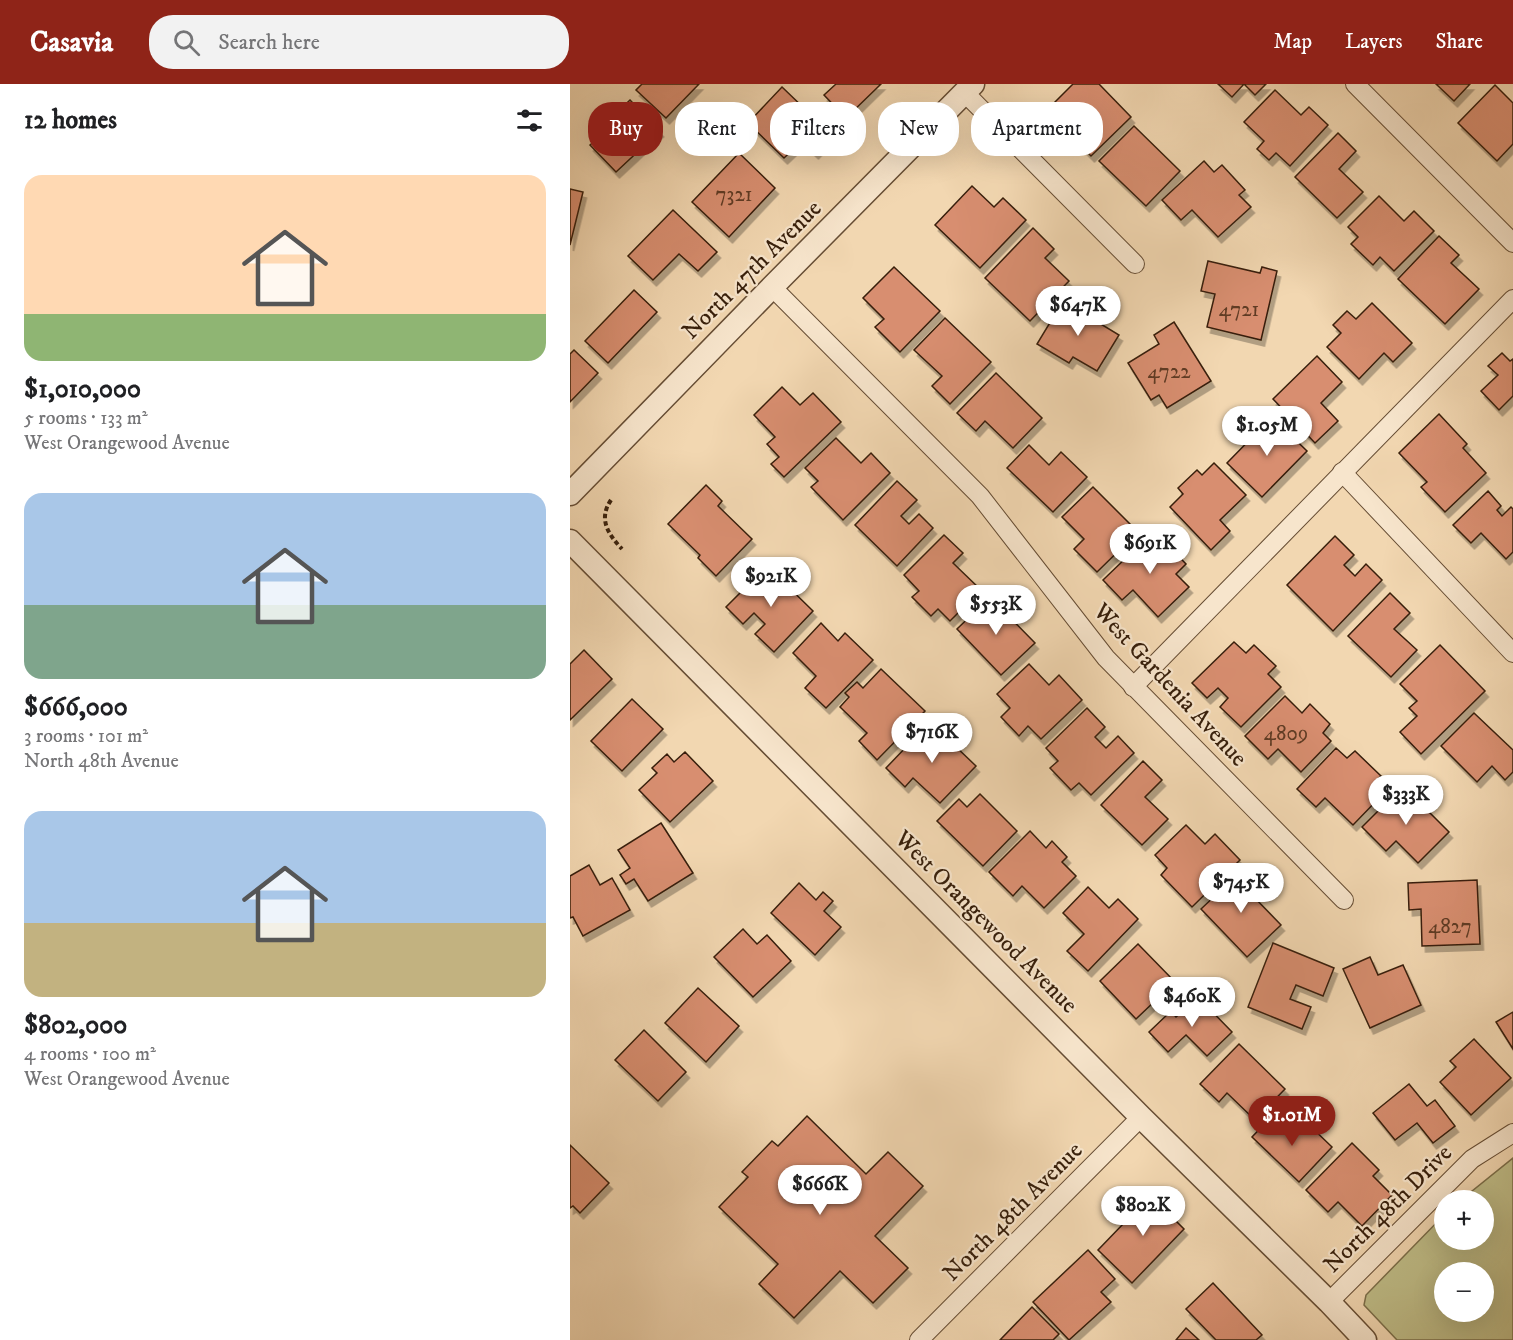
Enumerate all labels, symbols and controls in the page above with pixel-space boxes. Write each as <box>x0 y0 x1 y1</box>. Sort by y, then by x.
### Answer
search box <box>149 15 569 69</box>
text: Casavia <box>30 25 113 60</box>
icon: search <box>170 26 203 59</box>
text: Search here <box>218 29 320 56</box>
text: Map <box>1273 29 1312 55</box>
text: Layers <box>1345 29 1403 55</box>
text: Share <box>1436 29 1483 55</box>
chip: Buy <box>588 102 663 156</box>
chip: Rent <box>675 102 758 156</box>
chip: Filters <box>770 102 866 156</box>
chip: New <box>878 102 959 156</box>
chip: Apartment <box>971 102 1103 156</box>
text: 12 homes <box>24 104 117 137</box>
icon: filters <box>513 104 546 137</box>
house number: 7321 <box>716 182 752 208</box>
street label: North 47th Avenue <box>676 194 828 346</box>
icon: home <box>231 214 339 322</box>
pin: $647K <box>1036 286 1120 337</box>
text: $647K <box>1050 293 1106 318</box>
house number: 4721 <box>1219 297 1259 323</box>
house number: 4722 <box>1147 359 1191 385</box>
text: $1,010,000 <box>24 373 141 406</box>
text: 5 rooms · 133 m² <box>24 406 148 431</box>
pin: $1.05M <box>1218 406 1316 457</box>
text: $1.05M <box>1236 413 1298 438</box>
text: West Orangewood Avenue <box>24 431 230 456</box>
pin: $691K <box>1108 524 1192 575</box>
text: $691K <box>1124 531 1176 556</box>
icon: home <box>231 532 339 640</box>
pin: $921K <box>729 557 813 608</box>
text: $921K <box>745 564 797 589</box>
pin: $553K <box>954 585 1038 636</box>
text: $553K <box>970 592 1022 617</box>
street label: West Gardenia Avenue <box>1086 596 1254 773</box>
text: $666,000 <box>24 691 128 724</box>
pin: $716K <box>890 713 974 764</box>
text: $716K <box>905 720 959 745</box>
house number: 4809 <box>1264 721 1308 747</box>
text: 3 rooms · 101 m² <box>24 724 148 749</box>
text: North 48th Avenue <box>24 749 179 774</box>
pin: $333K <box>1364 775 1448 826</box>
text: $333K <box>1382 782 1430 807</box>
street label: West Orangewood Avenue <box>887 823 1084 1020</box>
icon: home <box>231 850 339 958</box>
pin: $745K <box>1199 863 1283 914</box>
text: $745K <box>1213 870 1269 895</box>
house number: 4827 <box>1428 914 1472 940</box>
pin: $460K <box>1150 977 1234 1028</box>
text: $460K <box>1163 984 1221 1009</box>
text: $802,000 <box>24 1009 127 1042</box>
text: 4 rooms · 100 m² <box>24 1042 156 1067</box>
text: West Orangewood Avenue <box>24 1067 230 1092</box>
pin: $1.01M <box>1243 1096 1341 1147</box>
text: $1.01M <box>1262 1103 1322 1128</box>
street label: North 48th Avenue <box>937 1136 1089 1288</box>
street label: North 48th Drive <box>1317 1138 1459 1280</box>
pin: $666K <box>778 1165 862 1216</box>
text: $666K <box>792 1172 848 1197</box>
pin: $802K <box>1101 1186 1185 1237</box>
map controls <box>1434 1190 1494 1322</box>
button: + <box>1434 1190 1494 1250</box>
text: $802K <box>1115 1193 1171 1218</box>
button: − <box>1434 1262 1494 1322</box>

